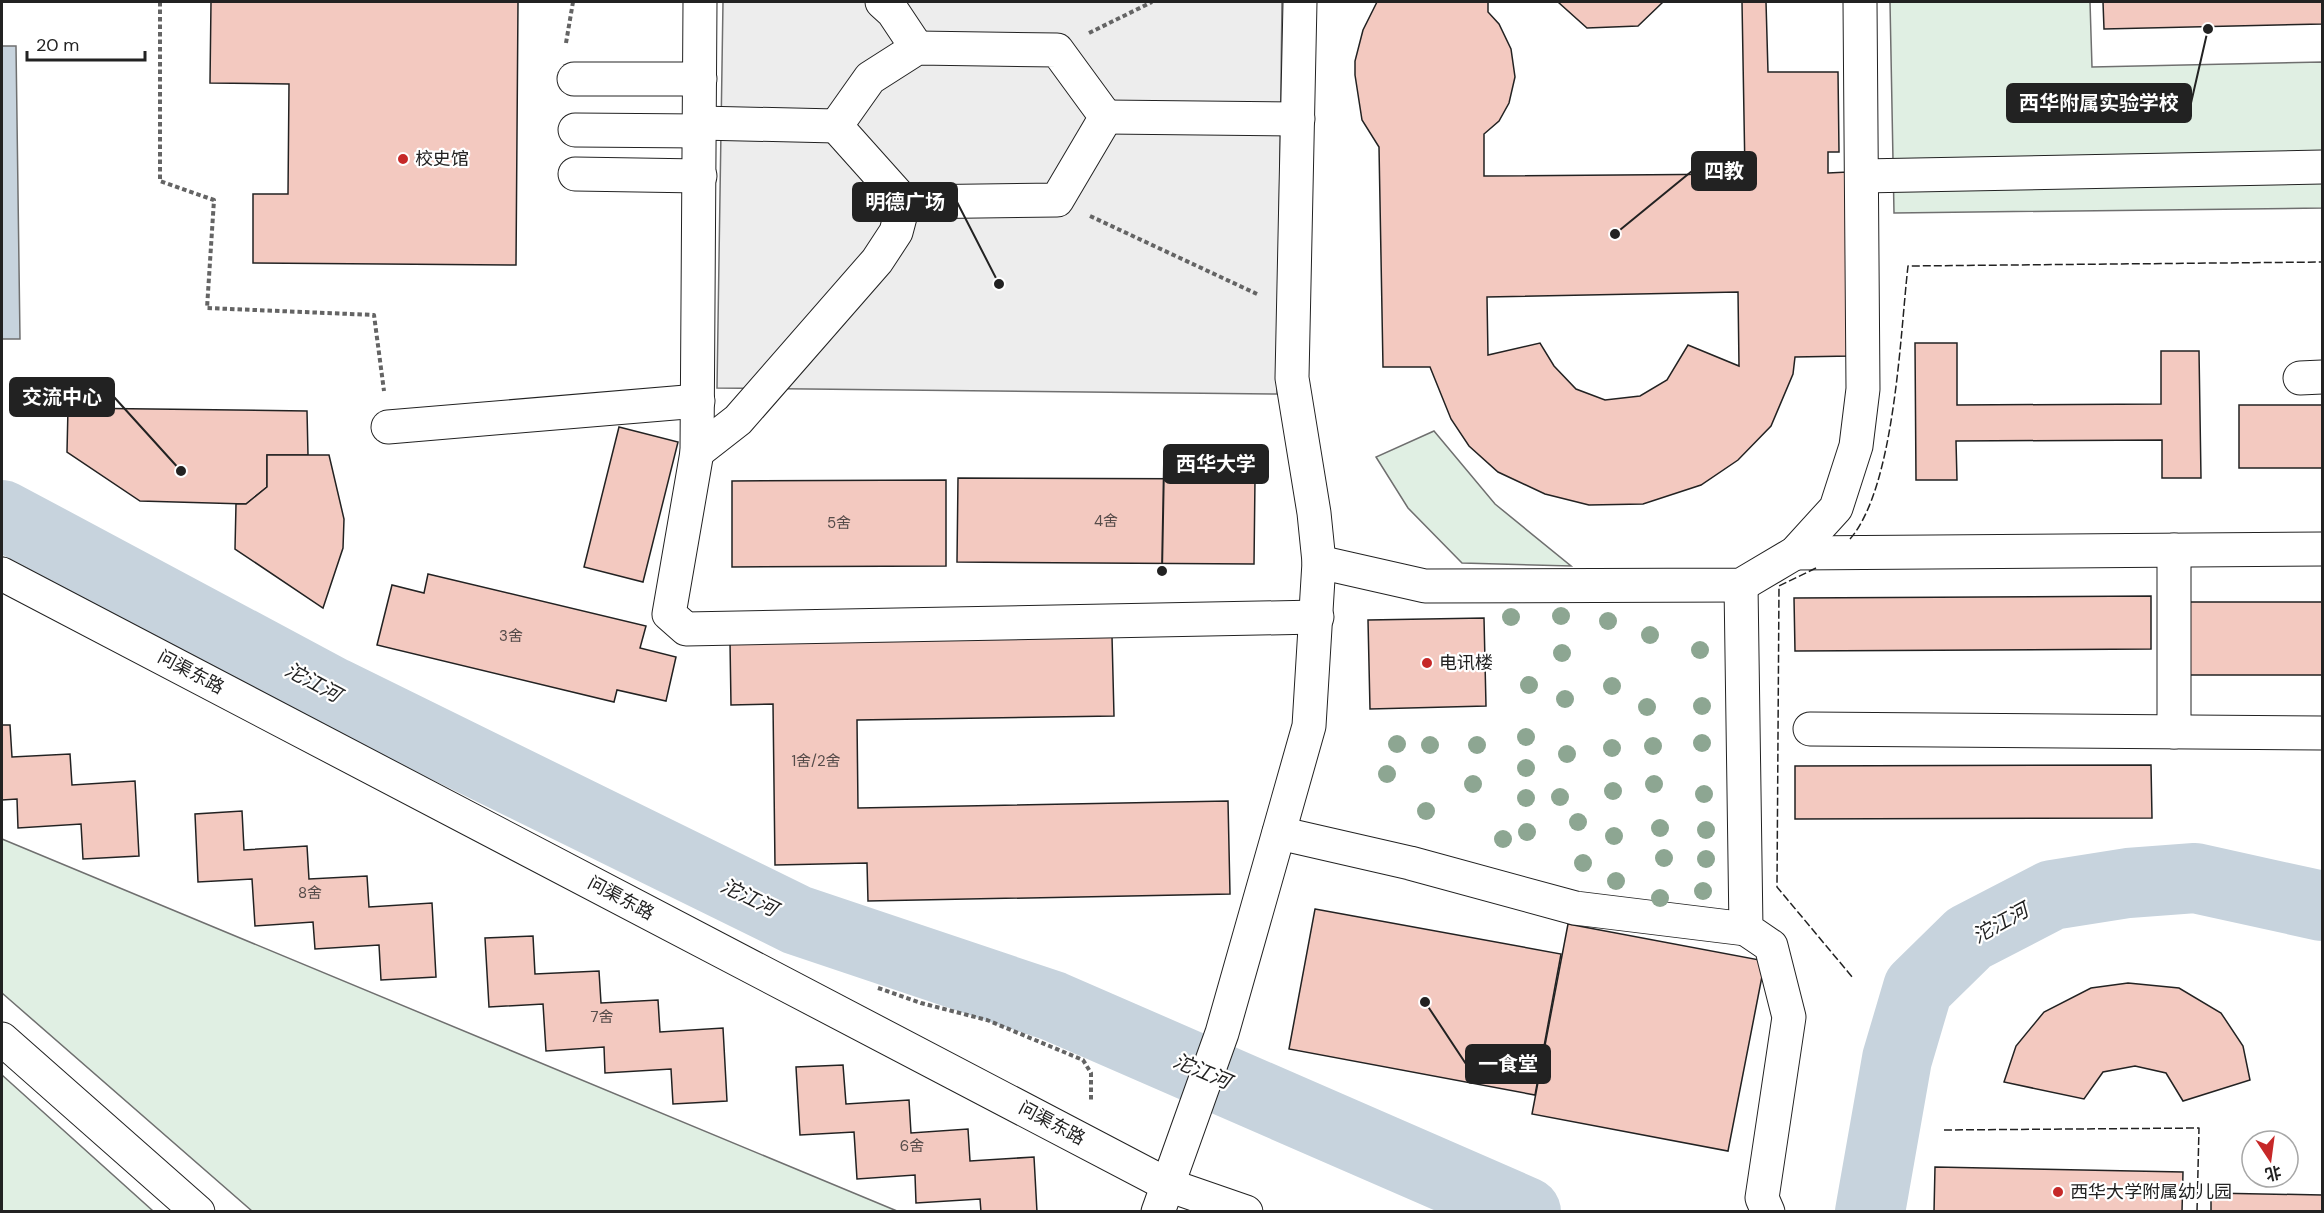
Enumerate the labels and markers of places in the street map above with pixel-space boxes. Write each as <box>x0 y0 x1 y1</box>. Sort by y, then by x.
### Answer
callout: 西华附属实验学校 <box>2007 84 2191 122</box>
place label: 校史馆 <box>415 147 469 171</box>
marker: 校史馆 <box>396 152 410 166</box>
callout: 四教 <box>1692 152 1756 190</box>
callout: 明德广场 <box>853 183 957 221</box>
callout: 交流中心 <box>10 378 114 416</box>
callout: 西华大学 <box>1164 445 1268 483</box>
place label: 电讯楼 <box>1439 651 1493 675</box>
marker: 电讯楼 <box>1420 656 1434 670</box>
callout: 一食堂 <box>1466 1045 1550 1083</box>
place label: 西华大学附属幼儿园 <box>2070 1180 2232 1204</box>
marker: 西华大学附属幼儿园 <box>2051 1185 2065 1199</box>

